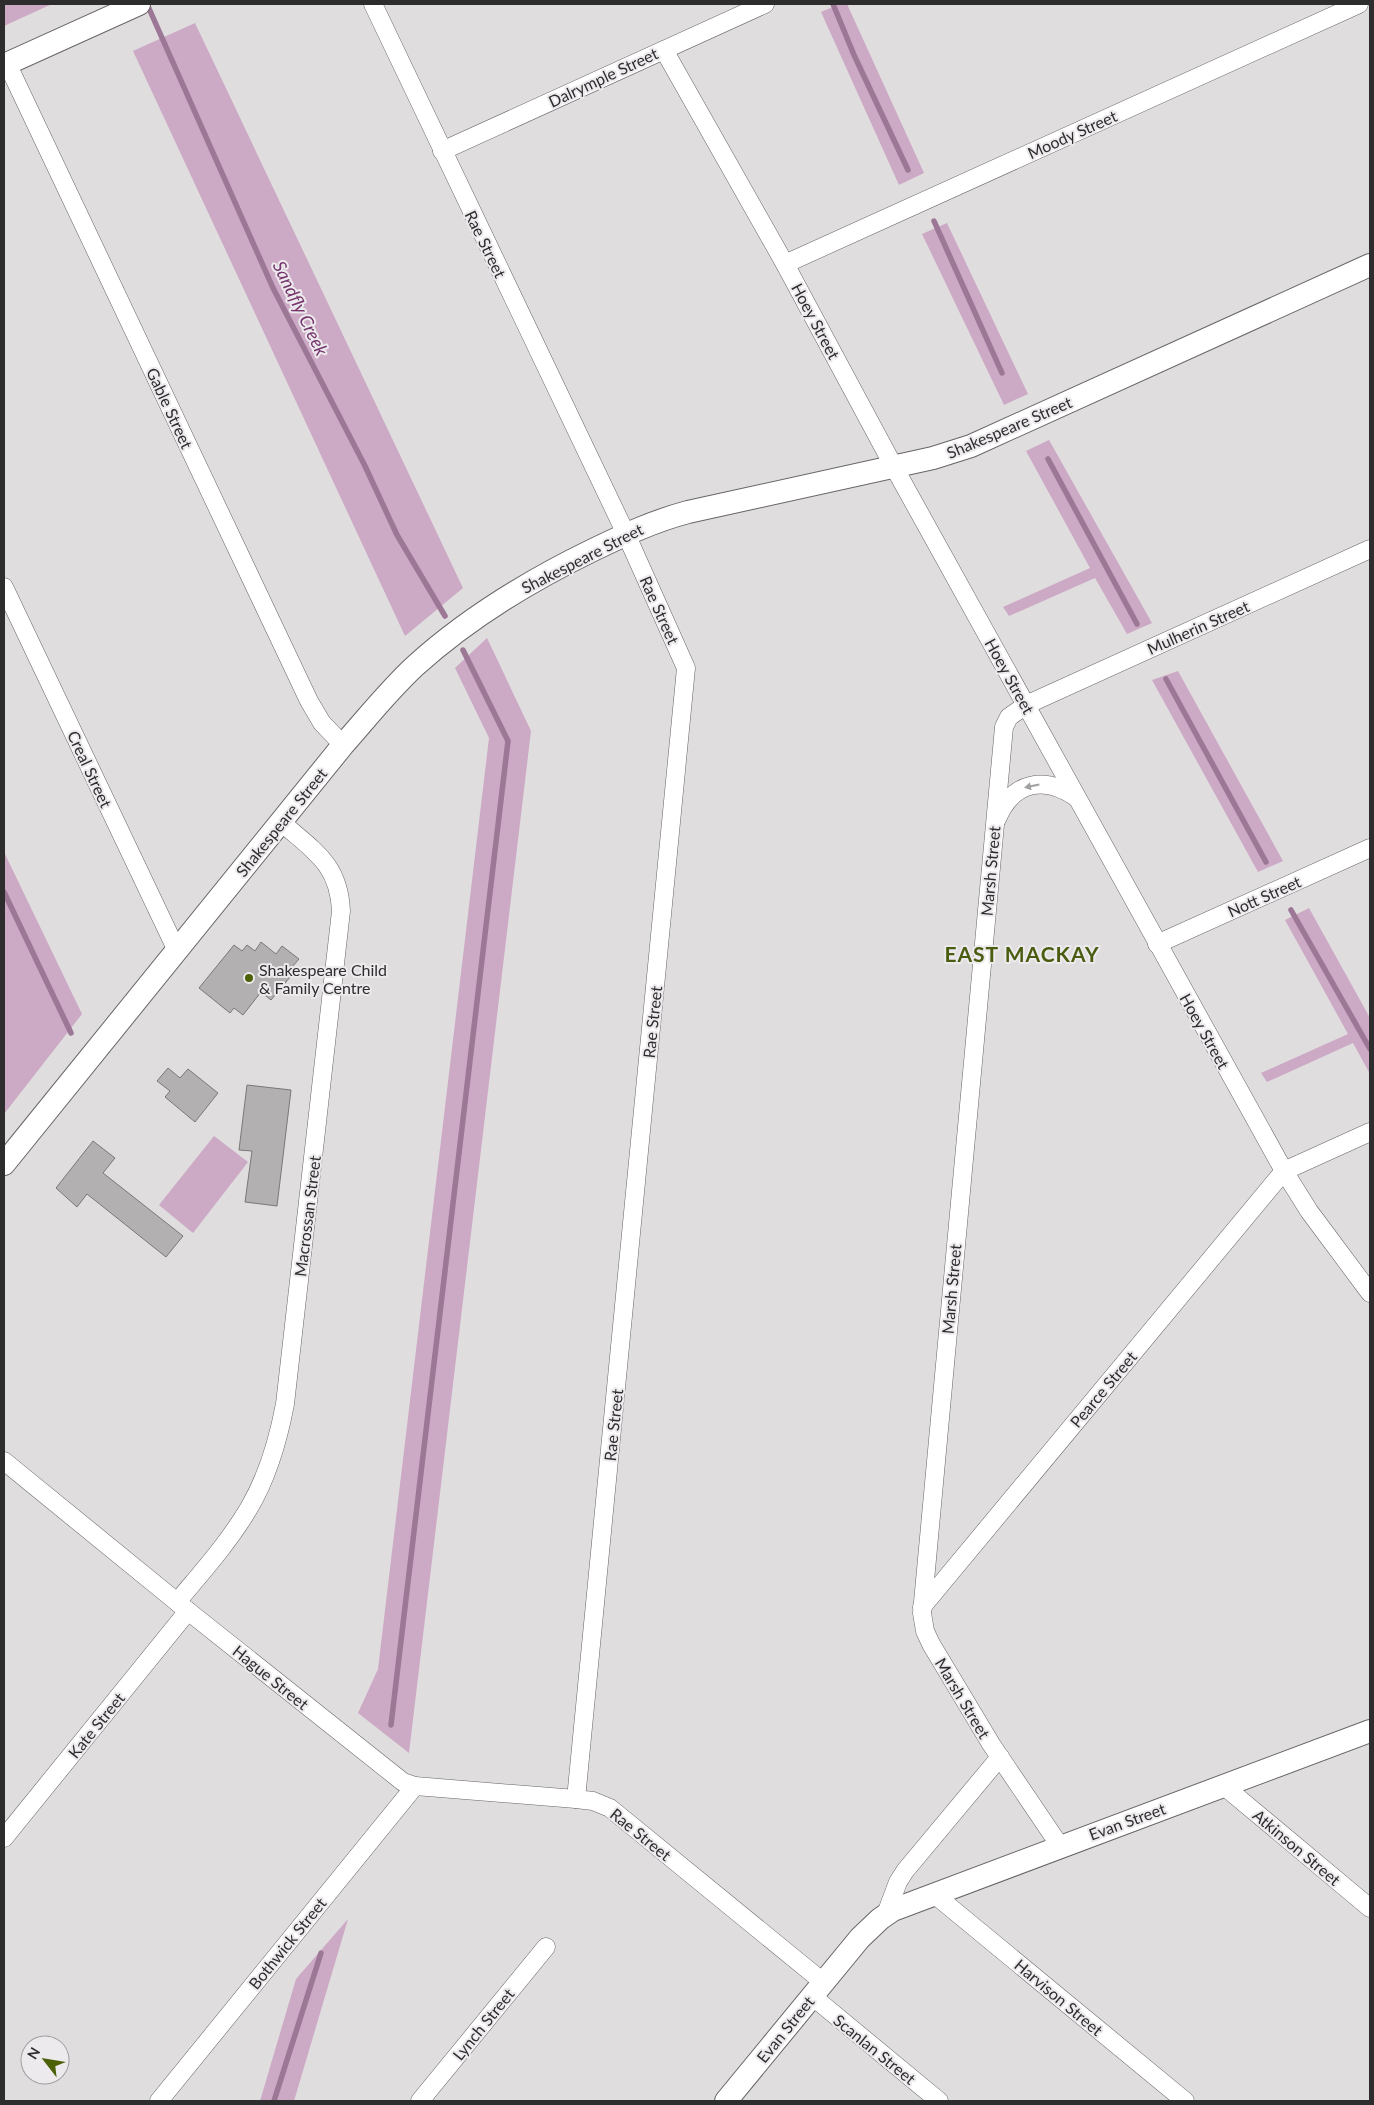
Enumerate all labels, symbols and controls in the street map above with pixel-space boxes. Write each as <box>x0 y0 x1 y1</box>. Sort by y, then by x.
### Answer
street label: Dalrymple Street <box>545 43 661 111</box>
street label: Moody Street <box>1024 106 1120 162</box>
street label: Rae Street <box>462 207 511 281</box>
water label: Sandfly Creek <box>269 257 334 359</box>
street label: Hoey Street <box>788 280 844 362</box>
street label: Gable Street <box>143 365 197 452</box>
street label: Shakespeare Street <box>944 392 1075 462</box>
street label: Shakespeare Street <box>518 519 646 597</box>
street label: Rae Street <box>637 573 684 647</box>
street label: Mulherin Street <box>1144 596 1252 658</box>
street label: Hoey Street <box>981 635 1039 717</box>
street label: Creal Street <box>64 728 116 811</box>
street label: Shakespeare Street <box>231 764 331 880</box>
one-way arrow <box>1025 782 1040 790</box>
street label: Marsh Street <box>977 825 1003 917</box>
street label: Nott Street <box>1224 871 1304 921</box>
district label: EAST MACKAY <box>944 941 1100 966</box>
place label: Shakespeare Child & Family Centre <box>259 960 387 997</box>
marker: Shakespeare Child & Family Centre <box>243 972 255 984</box>
street label: Rae Street <box>639 985 665 1059</box>
street label: Hoey Street <box>1176 990 1234 1072</box>
street label: Macrossan Street <box>290 1154 324 1278</box>
street label: Marsh Street <box>938 1243 964 1335</box>
street label: Pearce Street <box>1066 1347 1140 1431</box>
street label: Rae Street <box>600 1388 626 1462</box>
street label: Hague Street <box>229 1641 313 1713</box>
street label: Marsh Street <box>932 1654 995 1742</box>
street label: Kate Street <box>64 1688 128 1762</box>
street label: Evan Street <box>1086 1798 1168 1844</box>
street label: Rae Street <box>607 1804 675 1864</box>
street label: Atkinson Street <box>1249 1805 1345 1889</box>
street label: Bothwick Street <box>244 1893 330 1993</box>
street label: Harvison Street <box>1011 1955 1107 2039</box>
street label: Lynch Street <box>448 1984 518 2064</box>
street label: Evan Street <box>752 1992 818 2066</box>
street label: Scanlan Street <box>830 2010 920 2088</box>
north arrow <box>20 2035 70 2085</box>
text: N <box>23 2044 43 2062</box>

